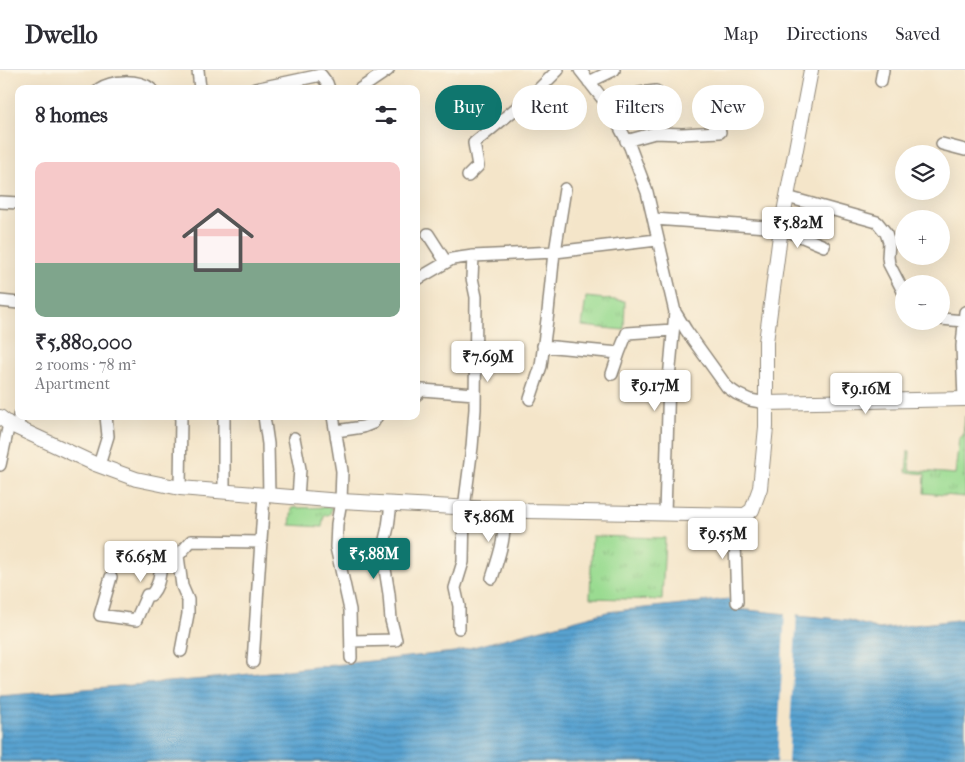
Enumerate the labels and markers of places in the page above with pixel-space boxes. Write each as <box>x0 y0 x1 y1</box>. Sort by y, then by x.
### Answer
pin: ₹5.82M <box>757 206 839 249</box>
pin: ₹7.69M <box>447 340 529 383</box>
pin: ₹9.17M <box>614 370 696 412</box>
pin: ₹9.16M <box>825 372 907 415</box>
pin: ₹5.86M <box>448 500 530 543</box>
pin: ₹9.55M <box>682 518 764 560</box>
pin: ₹5.88M <box>333 538 415 580</box>
pin: ₹6.65M <box>100 540 182 583</box>

